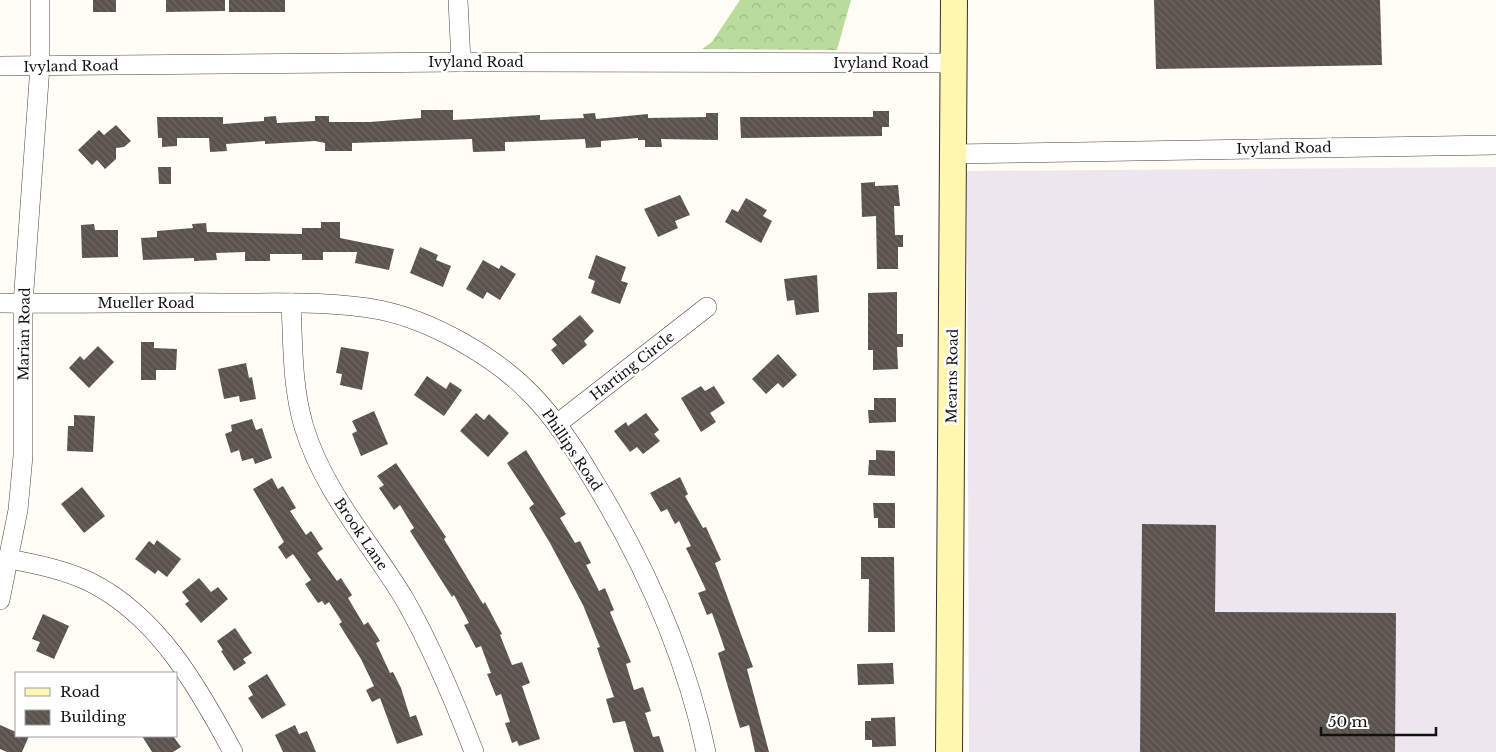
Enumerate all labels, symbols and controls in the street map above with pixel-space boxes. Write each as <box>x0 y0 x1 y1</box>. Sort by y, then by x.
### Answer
street label: Ivyland Road <box>428 53 524 71</box>
street label: Ivyland Road <box>833 54 929 72</box>
street label: Ivyland Road <box>23 56 119 76</box>
street label: Ivyland Road <box>1236 138 1332 158</box>
street label: Marian Road <box>14 287 34 381</box>
street label: Mueller Road <box>97 294 195 312</box>
street label: Harting Circle <box>586 328 678 404</box>
street label: Mearns Road <box>942 328 962 423</box>
street label: Phillips Road <box>538 406 606 495</box>
street label: Brook Lane <box>330 494 392 574</box>
legend <box>15 672 178 737</box>
text: Road <box>60 682 100 701</box>
scale bar <box>1321 704 1436 736</box>
text: Building <box>60 707 127 726</box>
text: 50 m <box>1328 712 1368 731</box>

